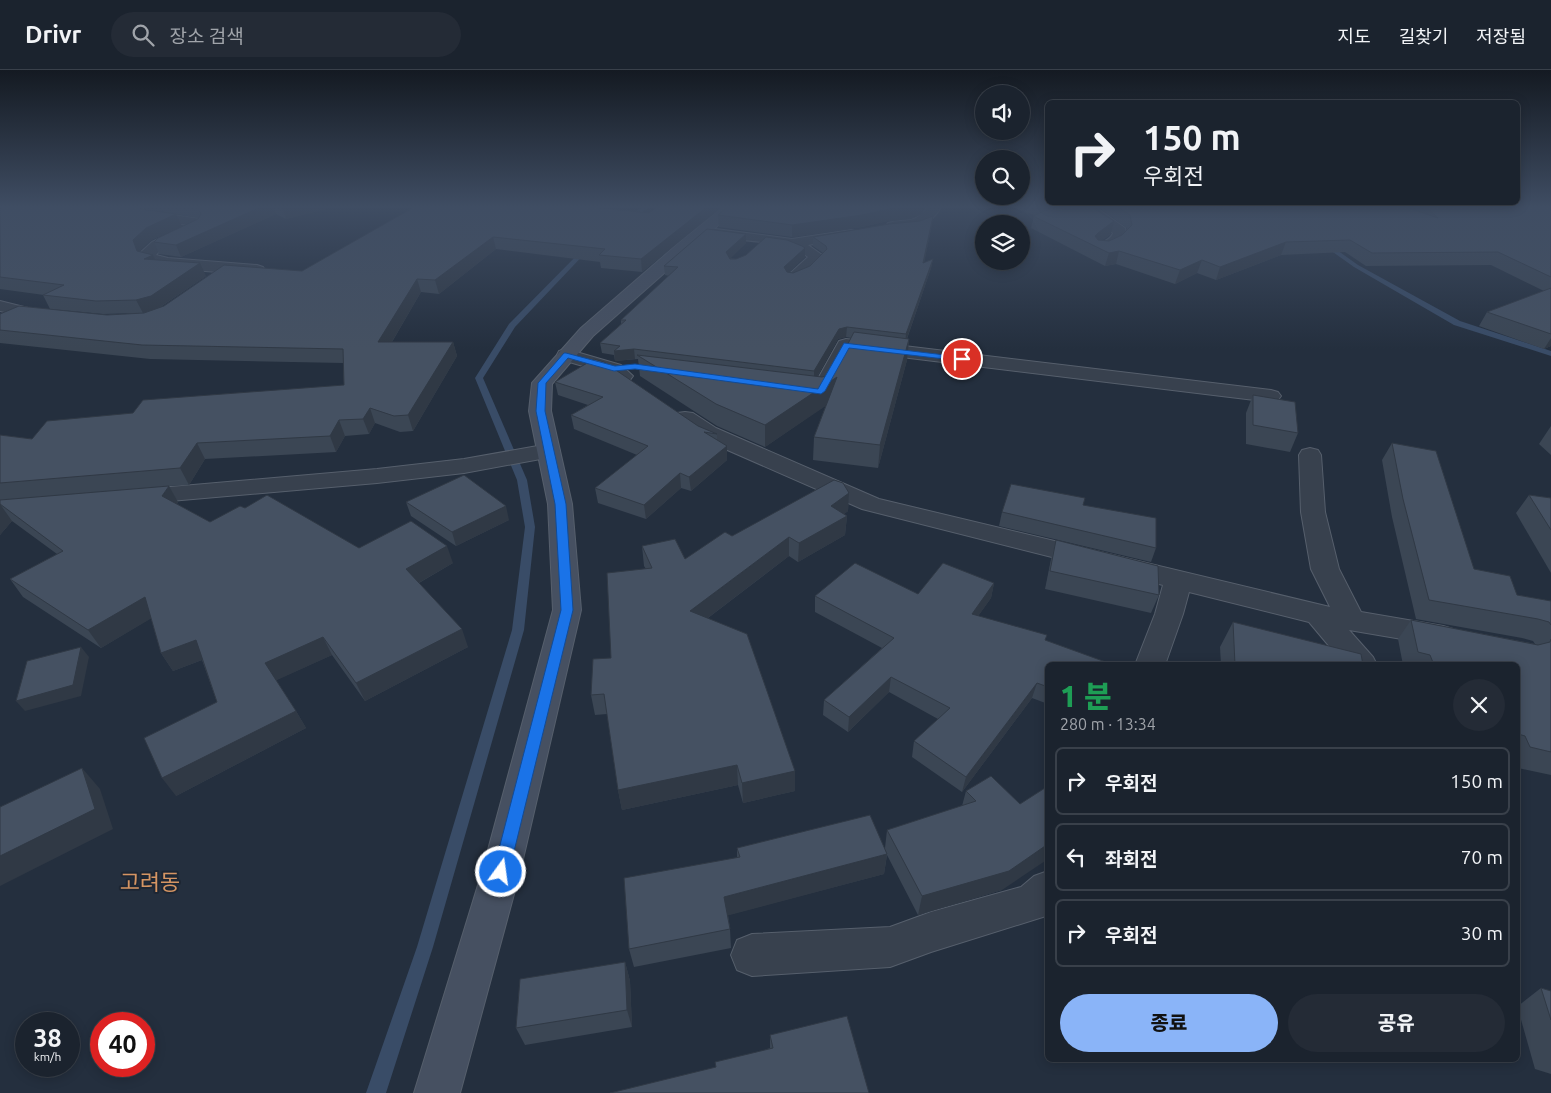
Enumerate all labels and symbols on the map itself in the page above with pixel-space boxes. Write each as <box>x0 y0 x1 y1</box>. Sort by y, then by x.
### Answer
pin <box>941 338 983 380</box>
position arrow <box>474 845 526 897</box>
district label: 고려동 <box>120 869 180 894</box>
speed limit sign: 40 <box>90 1012 155 1077</box>

